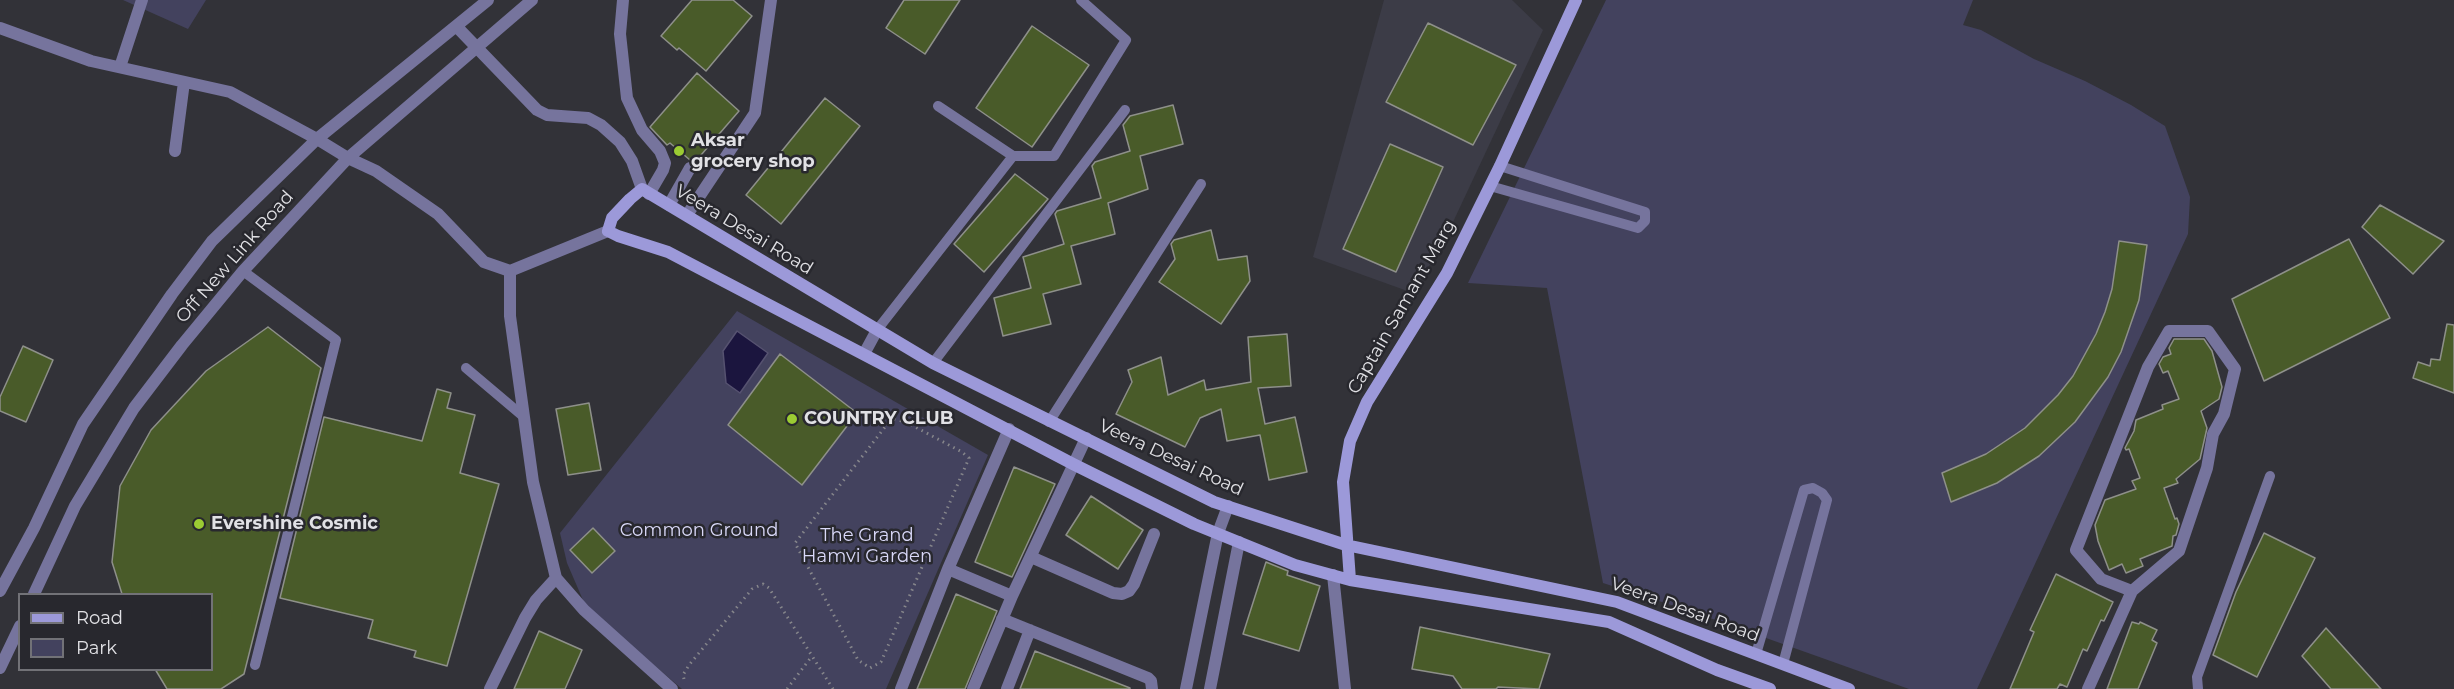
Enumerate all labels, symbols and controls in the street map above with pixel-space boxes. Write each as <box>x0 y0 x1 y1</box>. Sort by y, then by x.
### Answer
place label: Aksar grocery shop <box>691 130 815 172</box>
marker: Aksar grocery shop <box>672 144 686 158</box>
street label: Veera Desai Road <box>671 180 817 280</box>
street label: Off New Link Road <box>172 186 298 328</box>
street label: Captain Samant Marg <box>1343 216 1461 398</box>
place label: COUNTRY CLUB <box>804 408 954 430</box>
marker: COUNTRY CLUB <box>785 412 799 426</box>
street label: Veera Desai Road <box>1095 415 1247 501</box>
place label: Evershine Cosmic <box>211 513 378 535</box>
marker: Evershine Cosmic <box>192 517 206 531</box>
park label: Common Ground <box>620 520 778 542</box>
park label: The Grand Hamvi Garden <box>802 525 932 568</box>
street label: Veera Desai Road <box>1608 573 1762 647</box>
legend <box>18 593 213 671</box>
text: Road <box>76 607 123 629</box>
text: Park <box>76 637 117 659</box>

